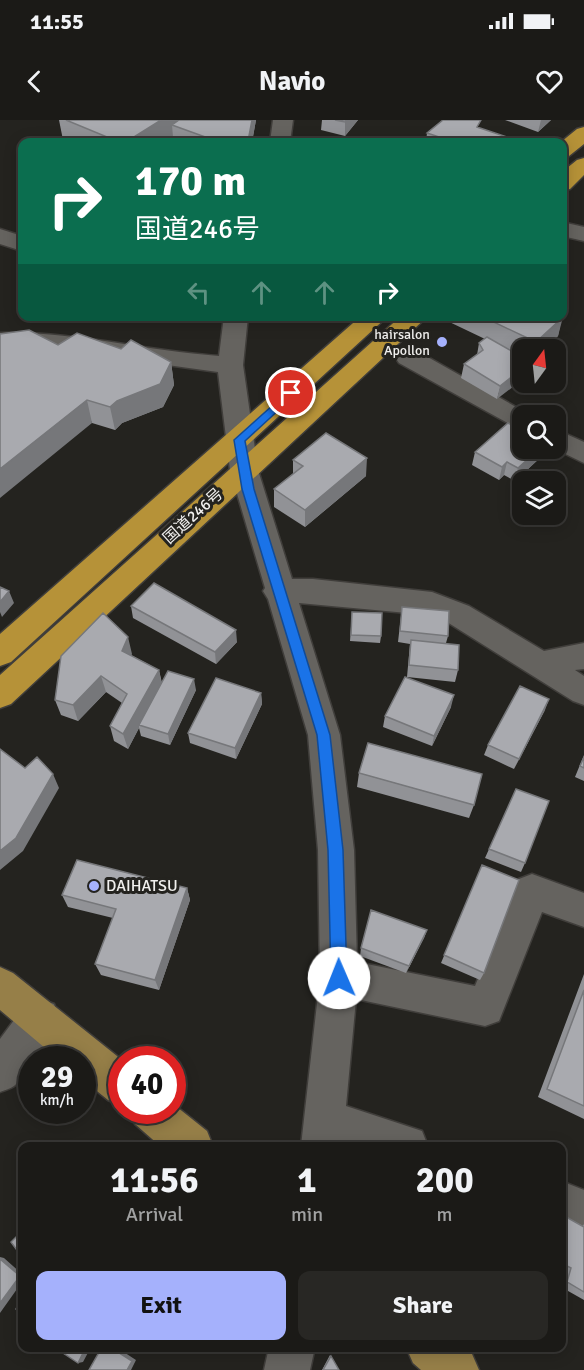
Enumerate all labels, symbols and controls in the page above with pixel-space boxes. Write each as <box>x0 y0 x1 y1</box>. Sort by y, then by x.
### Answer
text: 11:55 <box>30 8 84 35</box>
icon: back <box>18 65 51 98</box>
text: Navio <box>259 65 325 98</box>
icon: heart <box>533 65 566 98</box>
text: 170 m <box>135 156 246 207</box>
icon: right <box>36 162 114 240</box>
text: 国道246号 <box>135 213 260 246</box>
icon: left <box>182 276 215 309</box>
icon: ahead <box>245 276 278 309</box>
icon: ahead <box>308 276 341 309</box>
icon: right <box>371 276 404 309</box>
place label: hairsalon Apollon <box>374 326 430 359</box>
marker: hairsalon Apollon <box>435 335 449 349</box>
north arrow <box>512 339 566 393</box>
map controls <box>512 339 566 525</box>
pin <box>265 367 316 418</box>
icon: arrive <box>274 376 307 409</box>
button: search <box>512 405 566 459</box>
button: layers <box>512 471 566 525</box>
street label: 国道246号 <box>159 484 227 548</box>
place label: DAIHATSU <box>106 876 178 896</box>
marker: DAIHATSU <box>87 879 101 893</box>
position arrow <box>307 946 371 1010</box>
speed limit sign: 40 <box>108 1046 186 1124</box>
text: 29 <box>41 1059 73 1096</box>
text: km/h <box>40 1091 74 1109</box>
text: 11:56 <box>110 1158 199 1203</box>
text: 1 <box>297 1158 317 1203</box>
text: 200 <box>415 1158 474 1203</box>
text: Arrival <box>126 1202 183 1227</box>
text: min <box>291 1202 323 1227</box>
text: m <box>437 1202 453 1227</box>
button: Exit <box>36 1271 286 1340</box>
button: Share <box>298 1271 548 1340</box>

